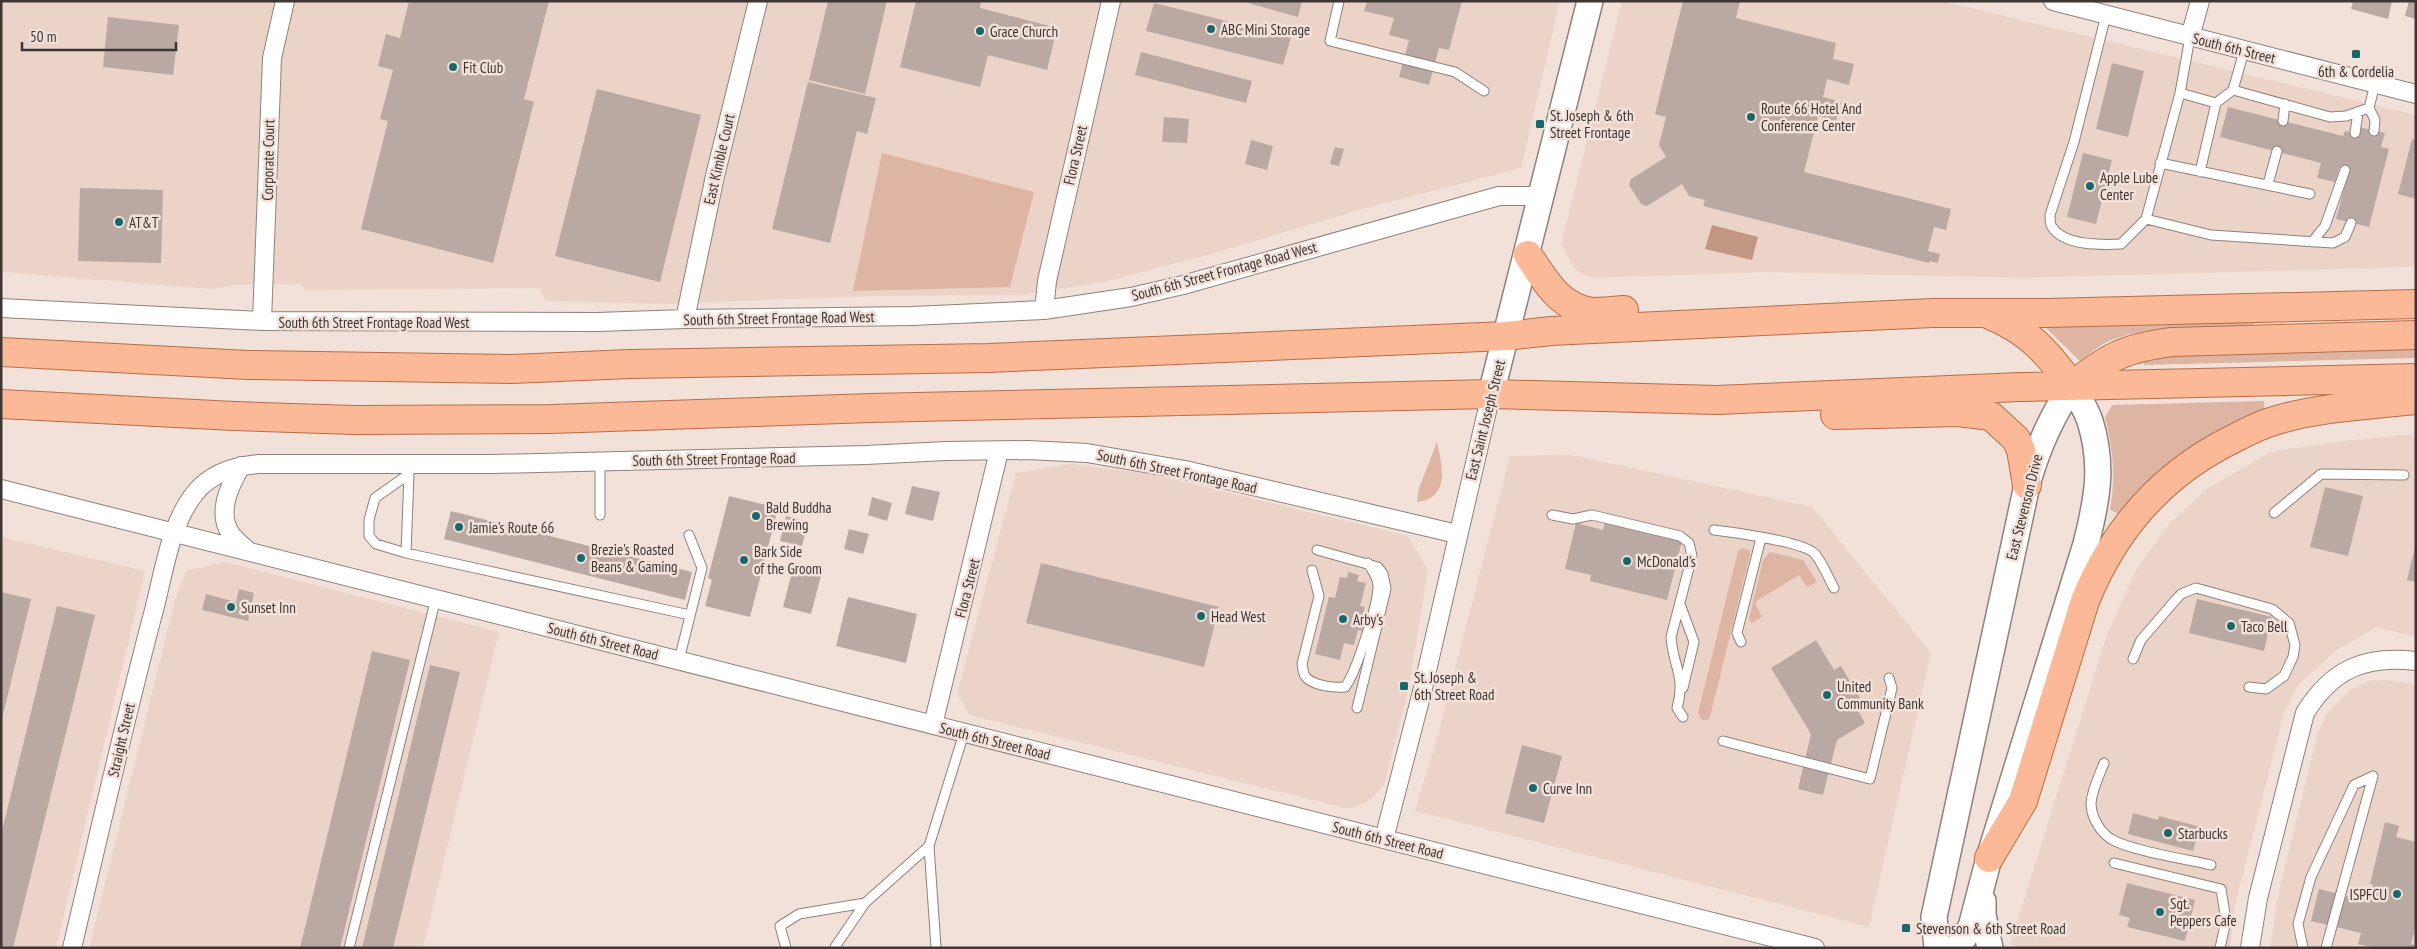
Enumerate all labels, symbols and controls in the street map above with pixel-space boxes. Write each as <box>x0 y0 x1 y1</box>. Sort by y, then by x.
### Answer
scale bar <box>22 20 176 52</box>
place label: ABC Mini Storage <box>1221 20 1310 39</box>
place label: Grace Church <box>990 22 1058 41</box>
marker: ABC Mini Storage <box>1205 23 1217 35</box>
marker: Grace Church <box>974 25 986 37</box>
text: 50 m <box>30 27 56 46</box>
street label: South 6th Street <box>2190 28 2278 68</box>
marker: 6th & Cordelia <box>2350 48 2362 60</box>
place label: Fit Club <box>463 58 503 77</box>
marker: Fit Club <box>447 61 459 73</box>
place label: 6th & Cordelia <box>2318 62 2394 81</box>
place label: Route 66 Hotel And Conference Center <box>1761 99 1862 135</box>
place label: St. Joseph & 6th Street Frontage <box>1550 106 1634 142</box>
marker: Route 66 Hotel And Conference Center <box>1745 111 1757 123</box>
street label: East Kimble Court <box>699 112 739 206</box>
marker: St. Joseph & 6th Street Frontage <box>1534 118 1546 130</box>
street label: Corporate Court <box>258 119 278 201</box>
street label: Flora Street <box>1059 123 1091 187</box>
place label: Apple Lube Center <box>2100 168 2158 204</box>
marker: Apple Lube Center <box>2084 180 2096 192</box>
place label: AT&T <box>129 213 159 232</box>
marker: AT&T <box>113 216 125 228</box>
street label: South 6th Street Frontage Road West <box>1129 237 1319 305</box>
street label: South 6th Street Frontage Road West <box>683 307 875 329</box>
street label: South 6th Street Frontage Road West <box>278 313 470 332</box>
street label: East Saint Joseph Street <box>1461 358 1509 482</box>
street label: South 6th Street Frontage Road <box>1095 445 1259 497</box>
street label: South 6th Street Frontage Road <box>632 448 796 470</box>
street label: East Stevenson Drive <box>2002 452 2046 562</box>
place label: Bald Buddha Brewing <box>766 498 831 534</box>
marker: Bald Buddha Brewing <box>750 510 762 522</box>
place label: Jamie's Route 66 <box>468 518 555 537</box>
marker: Jamie's Route 66 <box>453 521 465 533</box>
place label: Brezie's Roasted Beans & Gaming <box>591 540 678 576</box>
place label: Bark Side of the Groom <box>754 542 822 578</box>
marker: Brezie's Roasted Beans & Gaming <box>575 552 587 564</box>
place label: McDonald's <box>1637 552 1696 571</box>
marker: Bark Side of the Groom <box>738 554 750 566</box>
marker: McDonald's <box>1621 555 1633 567</box>
street label: Flora Street <box>950 556 984 620</box>
place label: Sunset Inn <box>241 598 296 617</box>
marker: Sunset Inn <box>225 601 237 613</box>
place label: Head West <box>1211 607 1266 626</box>
marker: Head West <box>1195 610 1207 622</box>
place label: Arby's <box>1353 610 1383 629</box>
marker: Arby's <box>1337 613 1349 625</box>
place label: Taco Bell <box>2241 617 2288 636</box>
street label: South 6th Street Road <box>545 618 661 664</box>
marker: Taco Bell <box>2225 620 2237 632</box>
place label: St. Joseph & 6th Street Road <box>1414 668 1494 704</box>
place label: United Community Bank <box>1837 677 1924 713</box>
marker: St. Joseph & 6th Street Road <box>1398 680 1410 692</box>
marker: United Community Bank <box>1821 689 1833 701</box>
street label: Straight Street <box>103 701 139 779</box>
street label: South 6th Street Road <box>937 718 1053 764</box>
place label: Curve Inn <box>1543 779 1592 798</box>
marker: Curve Inn <box>1527 782 1539 794</box>
street label: South 6th Street Road <box>1330 817 1446 863</box>
place label: Starbucks <box>2178 824 2228 843</box>
marker: Starbucks <box>2162 827 2174 839</box>
place label: ISPFCU <box>2349 885 2387 904</box>
marker: ISPFCU <box>2391 888 2403 900</box>
place label: Sgt. Peppers Cafe <box>2170 894 2237 930</box>
marker: Sgt. Peppers Cafe <box>2154 906 2166 918</box>
place label: Stevenson & 6th Street Road <box>1916 919 2066 938</box>
marker: Stevenson & 6th Street Road <box>1900 922 1912 934</box>

